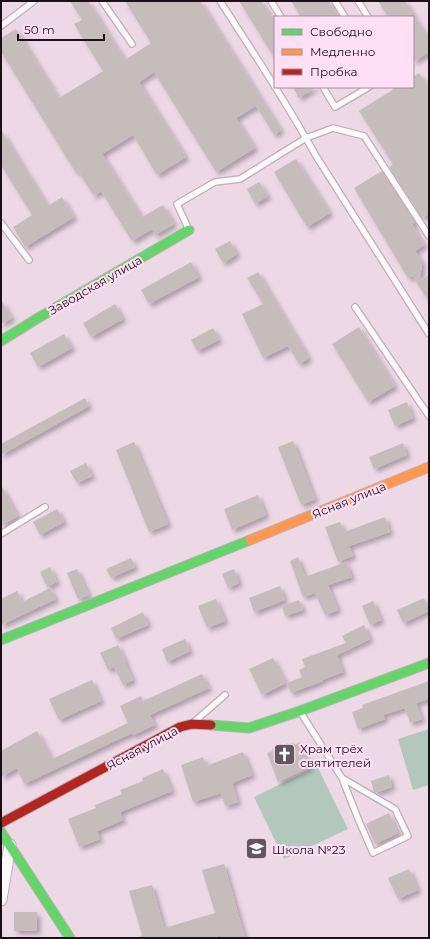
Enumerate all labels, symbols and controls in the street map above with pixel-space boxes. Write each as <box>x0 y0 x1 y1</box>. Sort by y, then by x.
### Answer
scale bar <box>18 16 104 42</box>
legend <box>274 16 414 88</box>
text: 50 m <box>24 22 55 37</box>
text: Свободно <box>310 24 373 39</box>
text: Медленно <box>310 44 376 59</box>
text: Пробка <box>310 64 358 79</box>
street label: Заводская улица <box>46 252 144 318</box>
street label: Ясная улица <box>310 478 388 522</box>
street label: Ясная улица <box>104 723 180 773</box>
place label: Храм трёх святителей <box>300 741 371 770</box>
church icon: Храм трёх святителей <box>271 742 297 768</box>
school or university icon: Школа №23 <box>243 836 269 862</box>
place label: Школа №23 <box>272 842 346 857</box>

